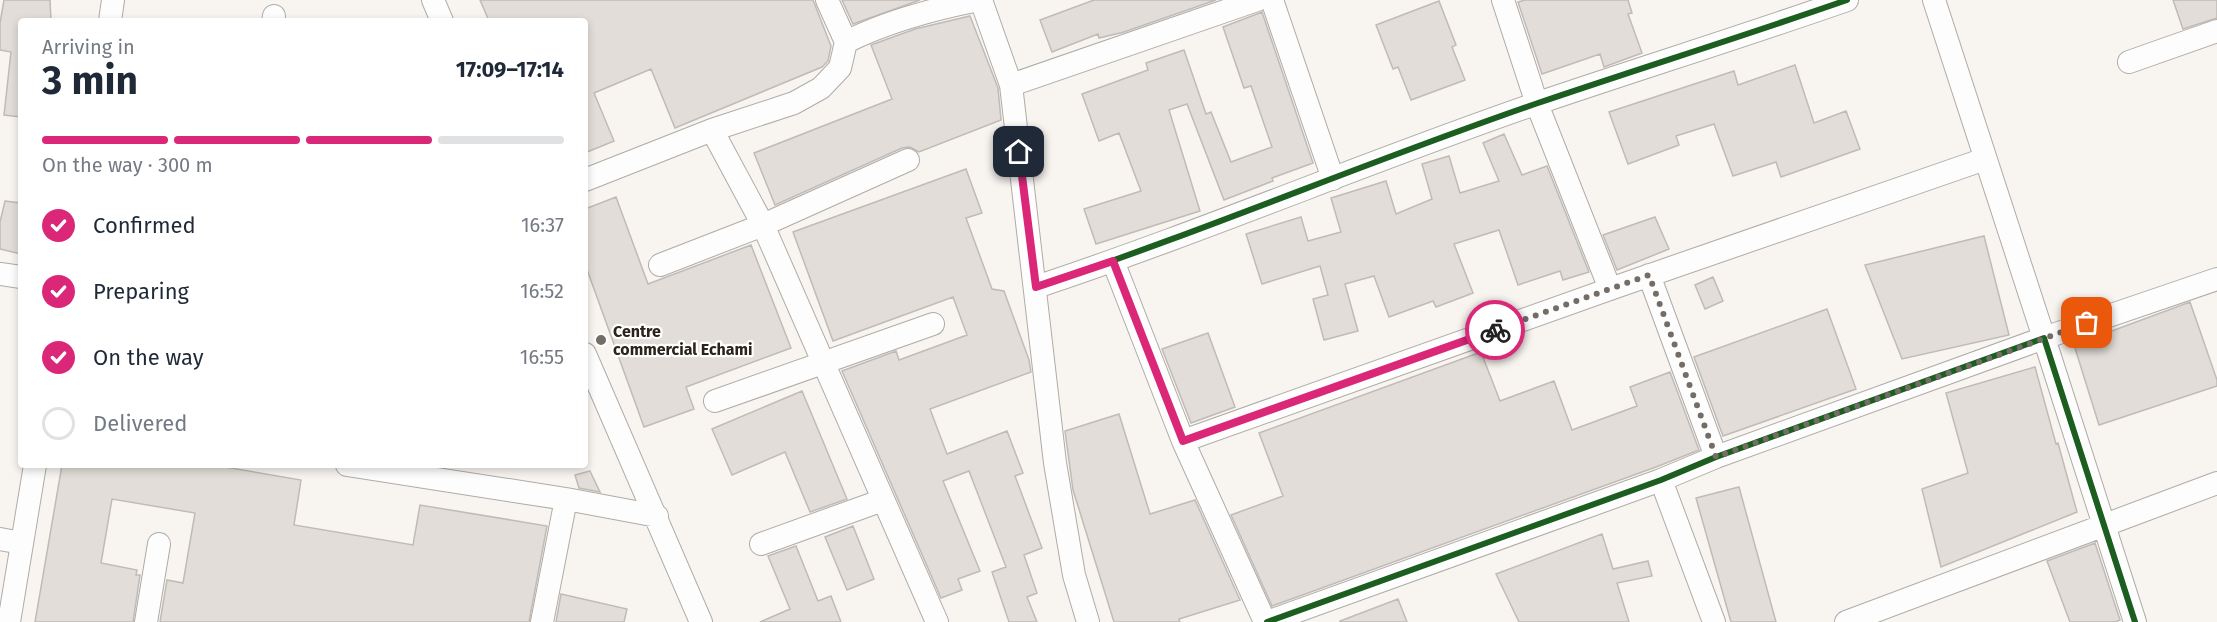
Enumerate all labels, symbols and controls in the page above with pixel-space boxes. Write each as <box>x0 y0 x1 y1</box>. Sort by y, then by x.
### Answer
text: Arriving in <box>42 35 135 59</box>
text: 17:09–17:14 <box>456 56 564 83</box>
text: 3 min <box>42 58 138 104</box>
pin <box>993 126 1044 177</box>
icon: home <box>1002 135 1035 168</box>
text: On the way · 300 m <box>42 153 213 177</box>
icon: check <box>42 209 75 242</box>
text: Confirmed <box>93 212 196 239</box>
text: 16:37 <box>521 213 564 237</box>
icon: check <box>42 275 75 308</box>
text: Preparing <box>93 278 189 305</box>
text: 16:52 <box>520 279 564 303</box>
pin <box>2061 297 2112 348</box>
courier <box>1465 300 1525 360</box>
icon: bag <box>2070 306 2103 339</box>
icon: bike <box>1479 314 1512 347</box>
place label: Centre commercial Echami <box>613 322 753 359</box>
marker: Centre commercial Echami <box>594 333 608 347</box>
icon: check <box>42 341 75 374</box>
text: On the way <box>93 344 204 371</box>
text: 16:55 <box>520 345 564 369</box>
text: Delivered <box>93 410 188 437</box>

